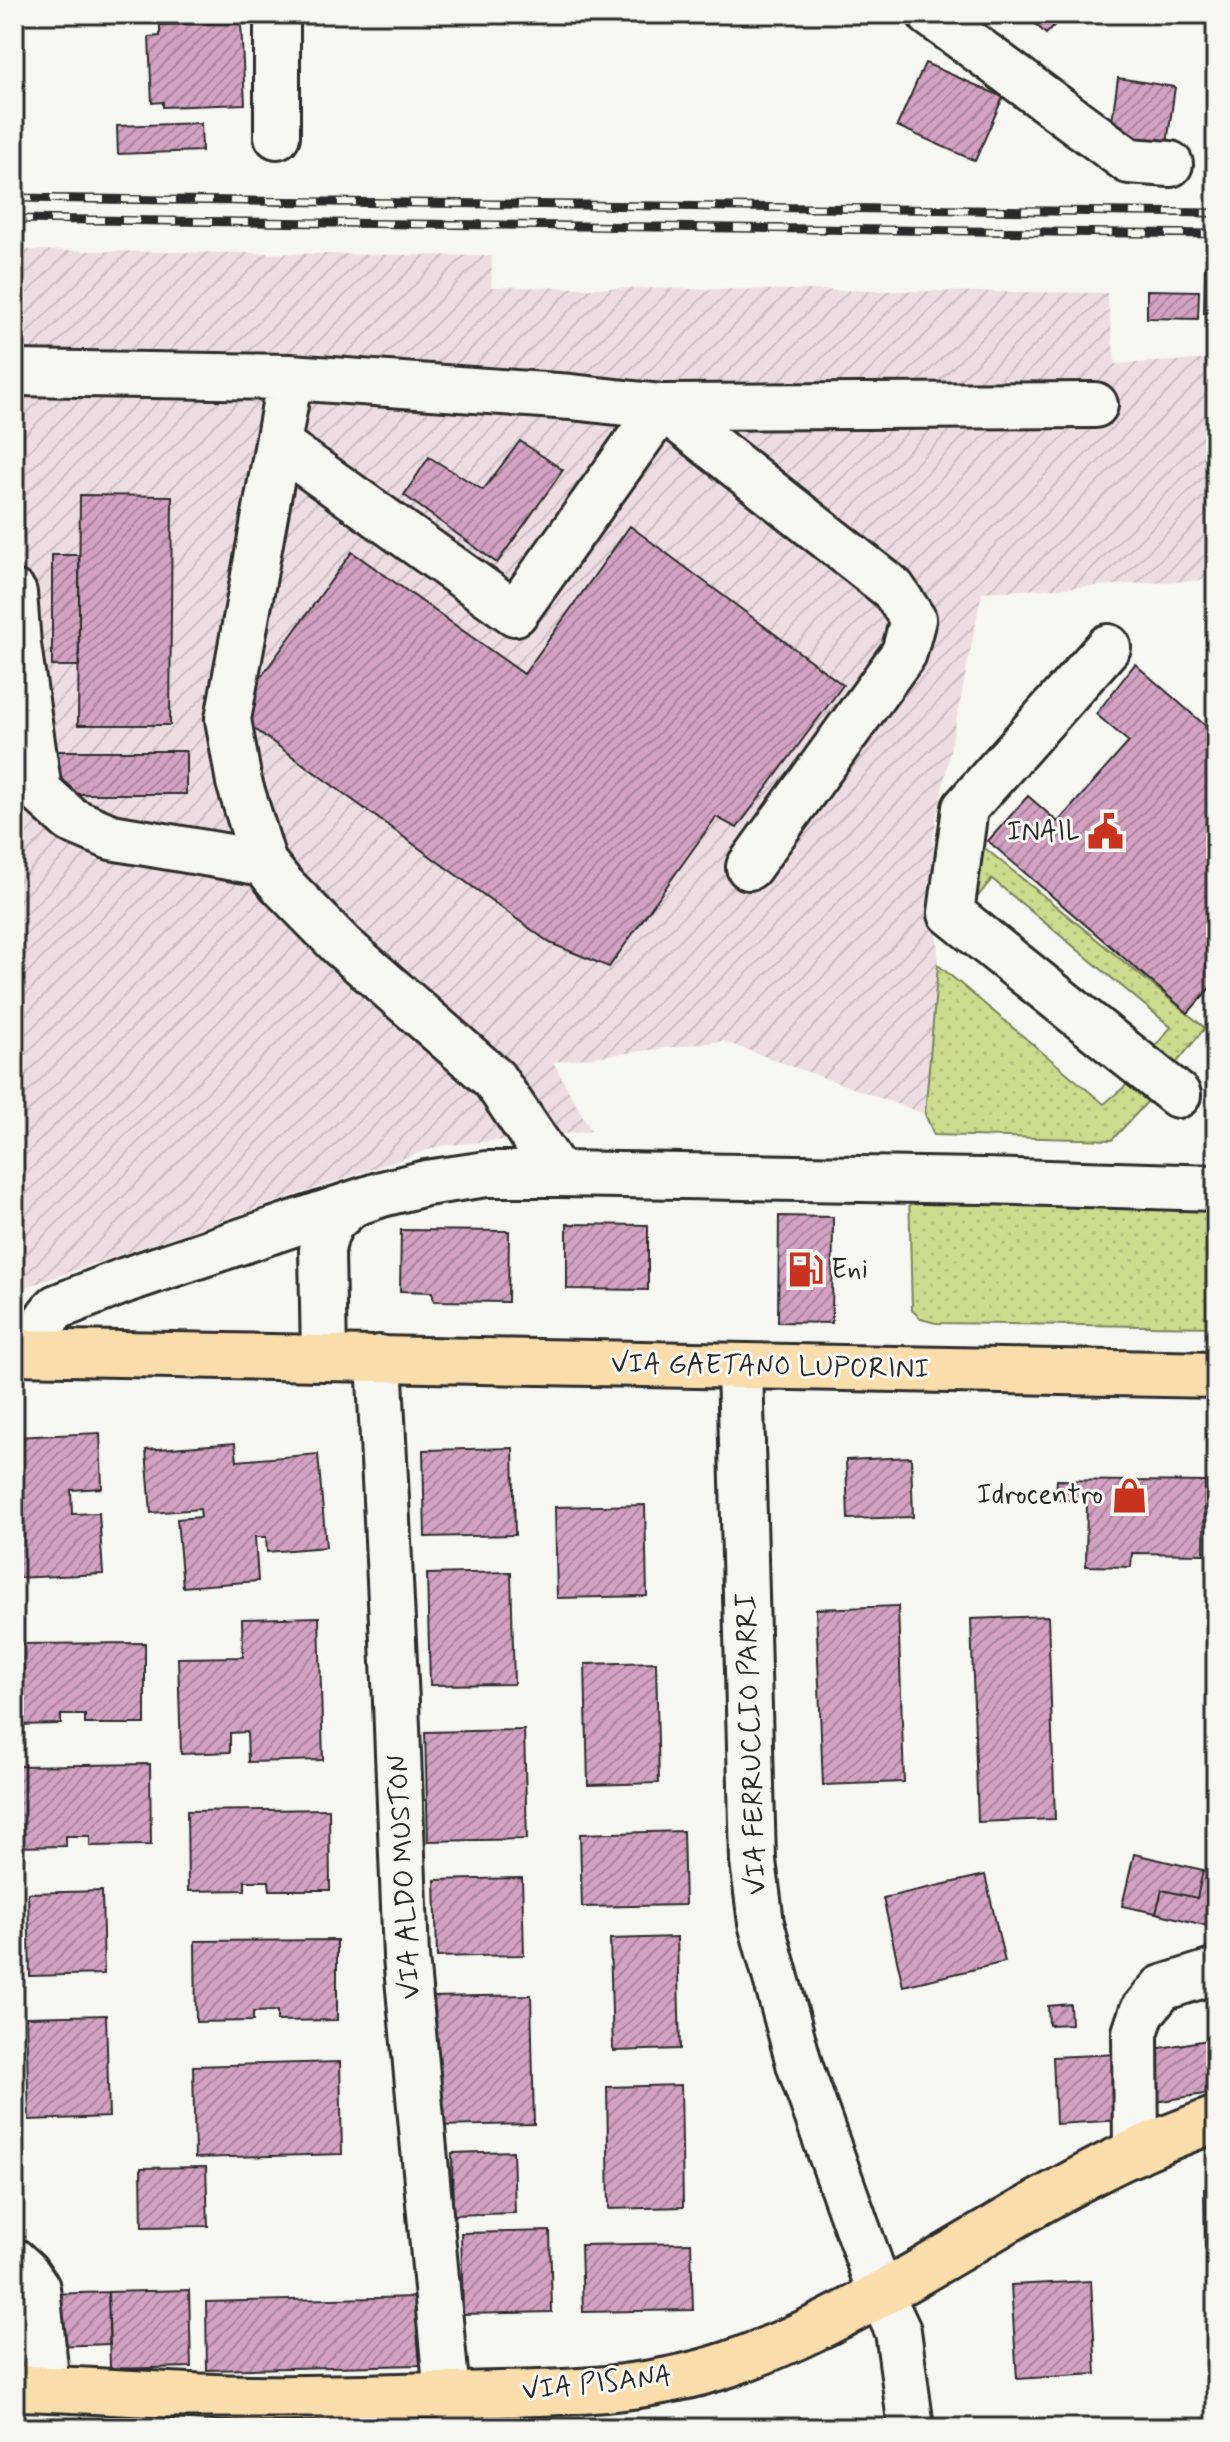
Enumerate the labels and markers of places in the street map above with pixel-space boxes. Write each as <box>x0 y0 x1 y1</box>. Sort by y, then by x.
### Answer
public building icon: INAIL <box>1087 813 1125 851</box>
place label: INAIL <box>1007 814 1080 851</box>
fuel station icon: Eni <box>786 1251 824 1289</box>
place label: Eni <box>831 1252 868 1289</box>
shop icon: Idrocentro <box>1110 1476 1148 1514</box>
place label: Idrocentro <box>977 1477 1103 1514</box>

